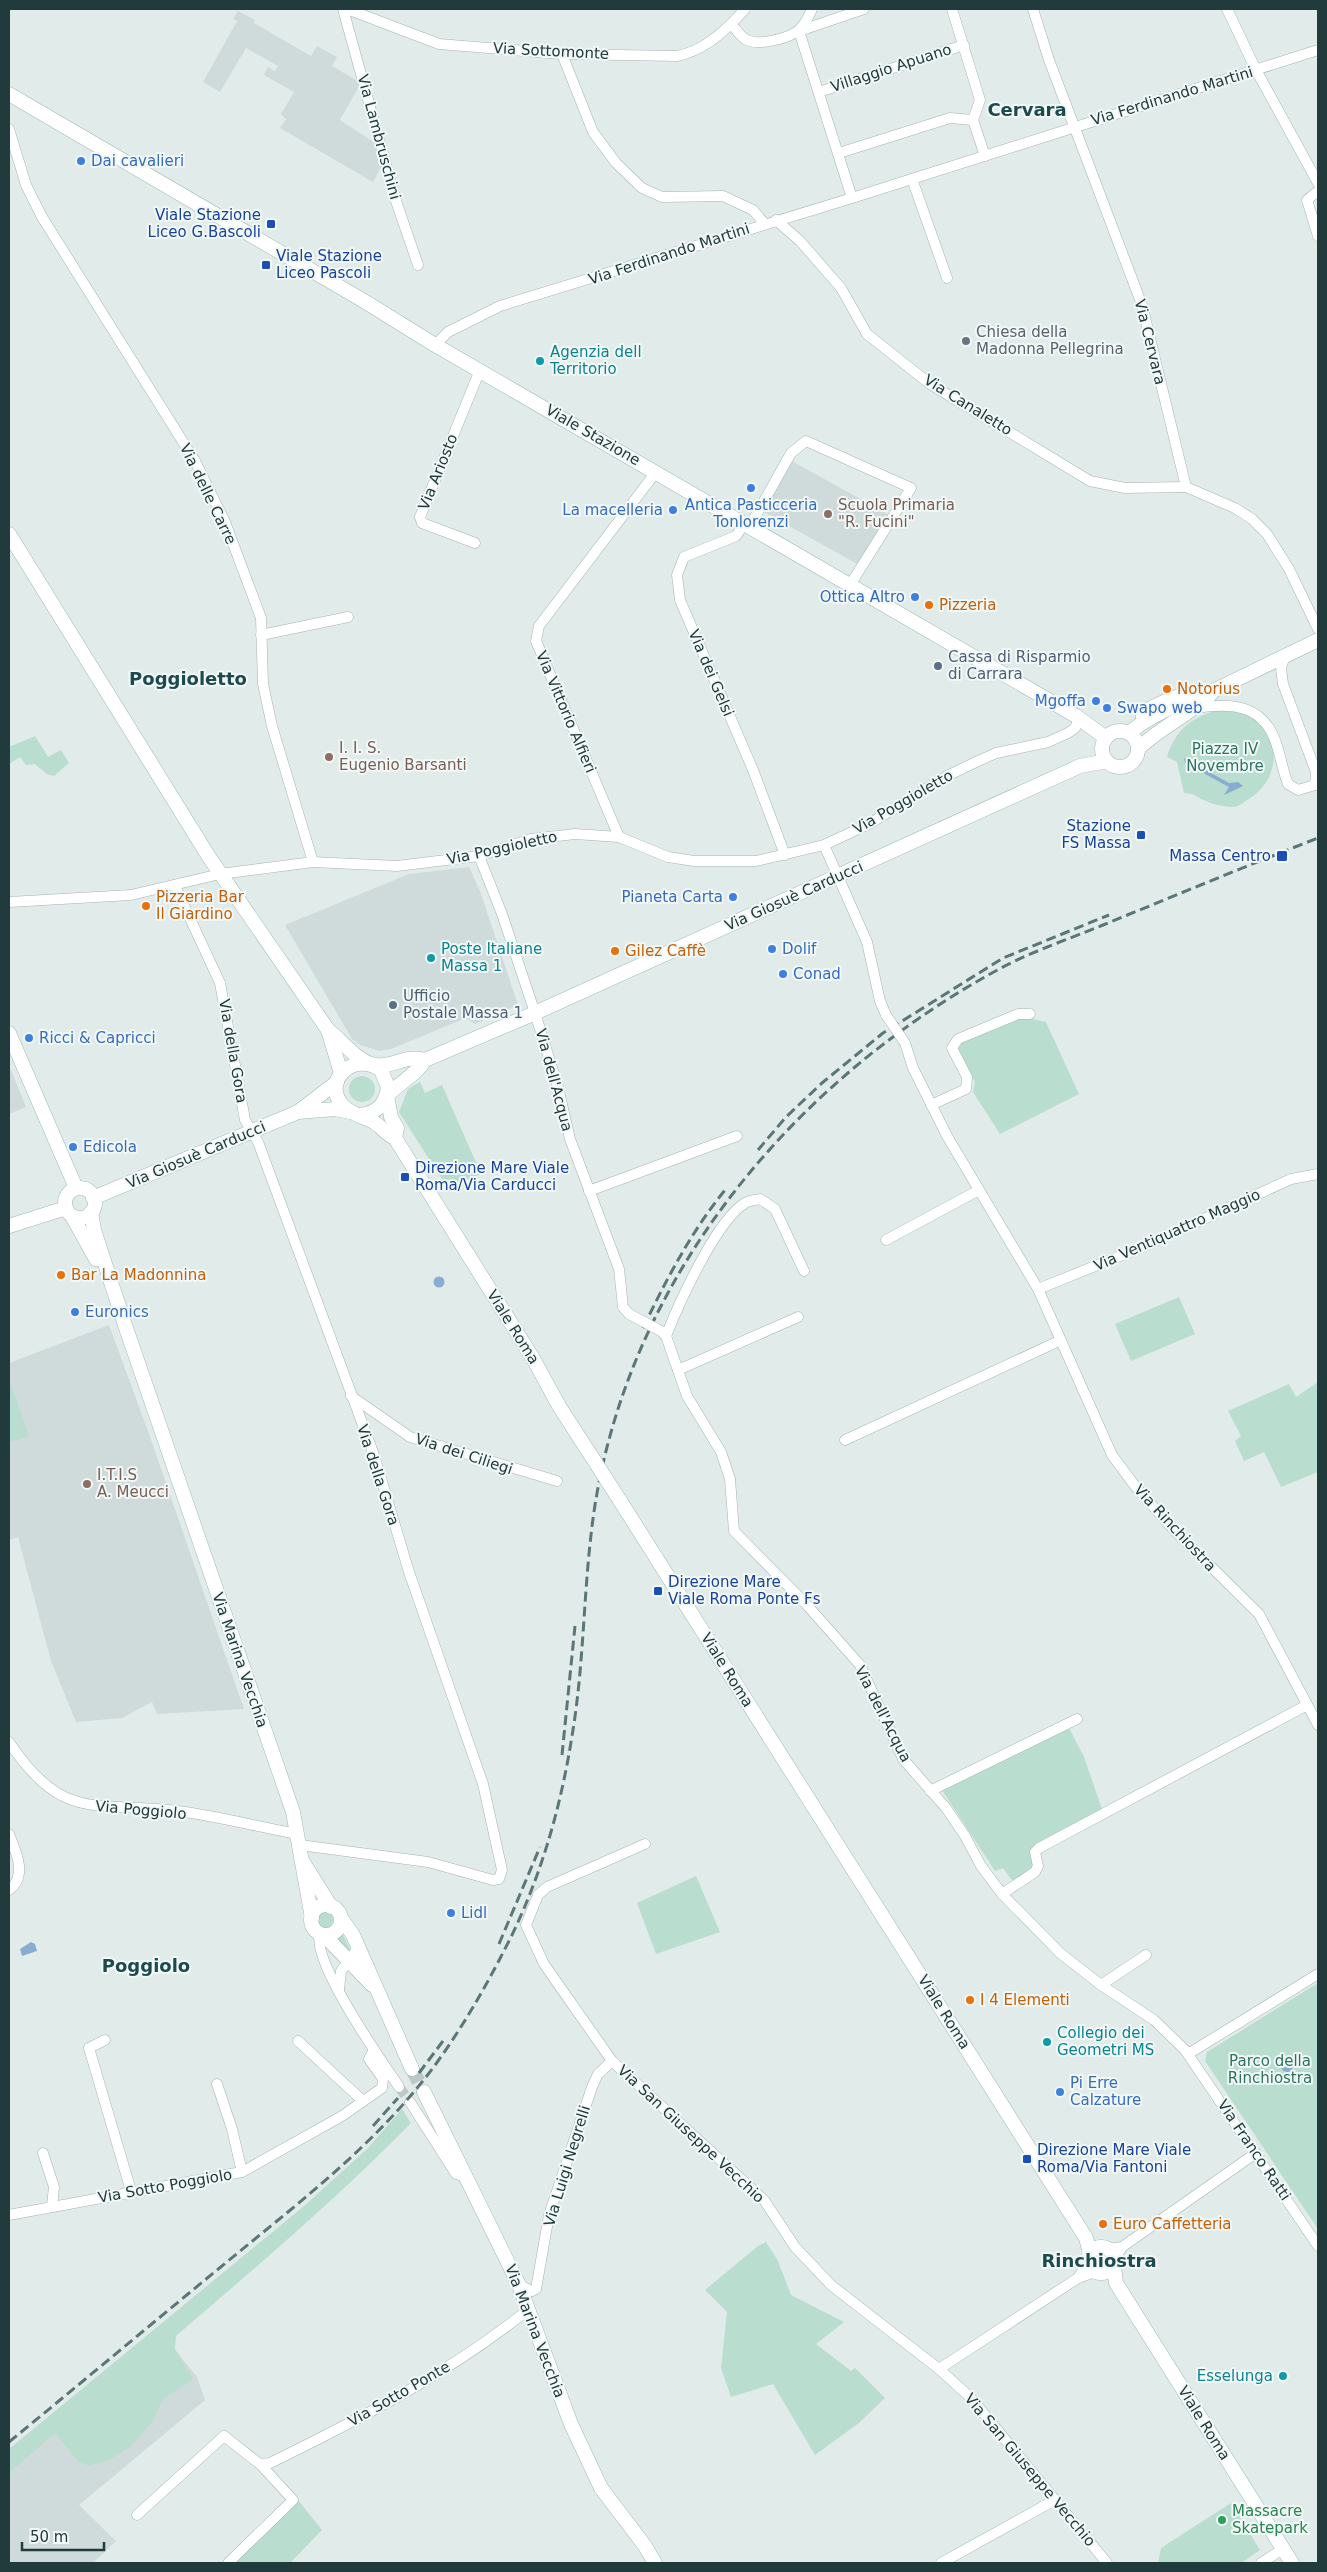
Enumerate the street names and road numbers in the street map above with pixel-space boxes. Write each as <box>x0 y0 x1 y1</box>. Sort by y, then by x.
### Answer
street label: Via Sottomonte <box>493 39 609 63</box>
street label: Villaggio Apuano <box>828 40 954 96</box>
street label: Via Ferdinando Martini <box>1089 63 1255 129</box>
street label: Via Lambruschini <box>354 72 404 202</box>
street label: Via Ferdinando Martini <box>586 219 752 289</box>
street label: Via Cervara <box>1131 297 1169 387</box>
street label: Via Canaletto <box>921 371 1015 439</box>
street label: Viale Stazione <box>543 401 643 469</box>
street label: Via Ariosto <box>415 431 461 513</box>
street label: Via delle Carre <box>176 441 240 547</box>
street label: Via dei Gelsi <box>685 627 737 719</box>
street label: Via Vittorio Alfieri <box>532 648 600 776</box>
street label: Via Poggioletto <box>850 766 956 838</box>
street label: Via Poggioletto <box>445 828 559 868</box>
street label: Via Giosuè Carducci <box>722 857 866 935</box>
street label: Via della Gora <box>215 998 251 1104</box>
street label: Via dell'Acqua <box>532 1027 576 1133</box>
street label: Via Giosuè Carducci <box>124 1117 268 1193</box>
street label: Via Ventiquattro Maggio <box>1091 1185 1263 1275</box>
street label: Viale Roma <box>483 1287 543 1367</box>
street label: Via della Gora <box>353 1422 403 1528</box>
street label: Via dei Ciliegi <box>413 1430 515 1478</box>
street label: Via Rinchiostra <box>1130 1481 1220 1575</box>
street label: Via Marina Vecchia <box>208 1590 272 1730</box>
street label: Viale Roma <box>697 1630 757 1710</box>
street label: Via dell'Acqua <box>851 1663 915 1765</box>
street label: Via Poggiolo <box>95 1797 187 1823</box>
street label: Viale Roma <box>914 1972 974 2052</box>
street label: Via San Giuseppe Vecchio <box>614 2061 768 2207</box>
street label: Via Franco Ratti <box>1214 2096 1294 2204</box>
street label: Via Luigi Negrelli <box>540 2103 594 2229</box>
street label: Via Sotto Poggiolo <box>97 2165 233 2207</box>
street label: Via Marina Vecchia <box>501 2262 569 2400</box>
street label: Via Sotto Ponte <box>345 2358 453 2430</box>
street label: Viale Roma <box>1174 2383 1234 2463</box>
street label: Via San Giuseppe Vecchio <box>961 2390 1099 2550</box>

